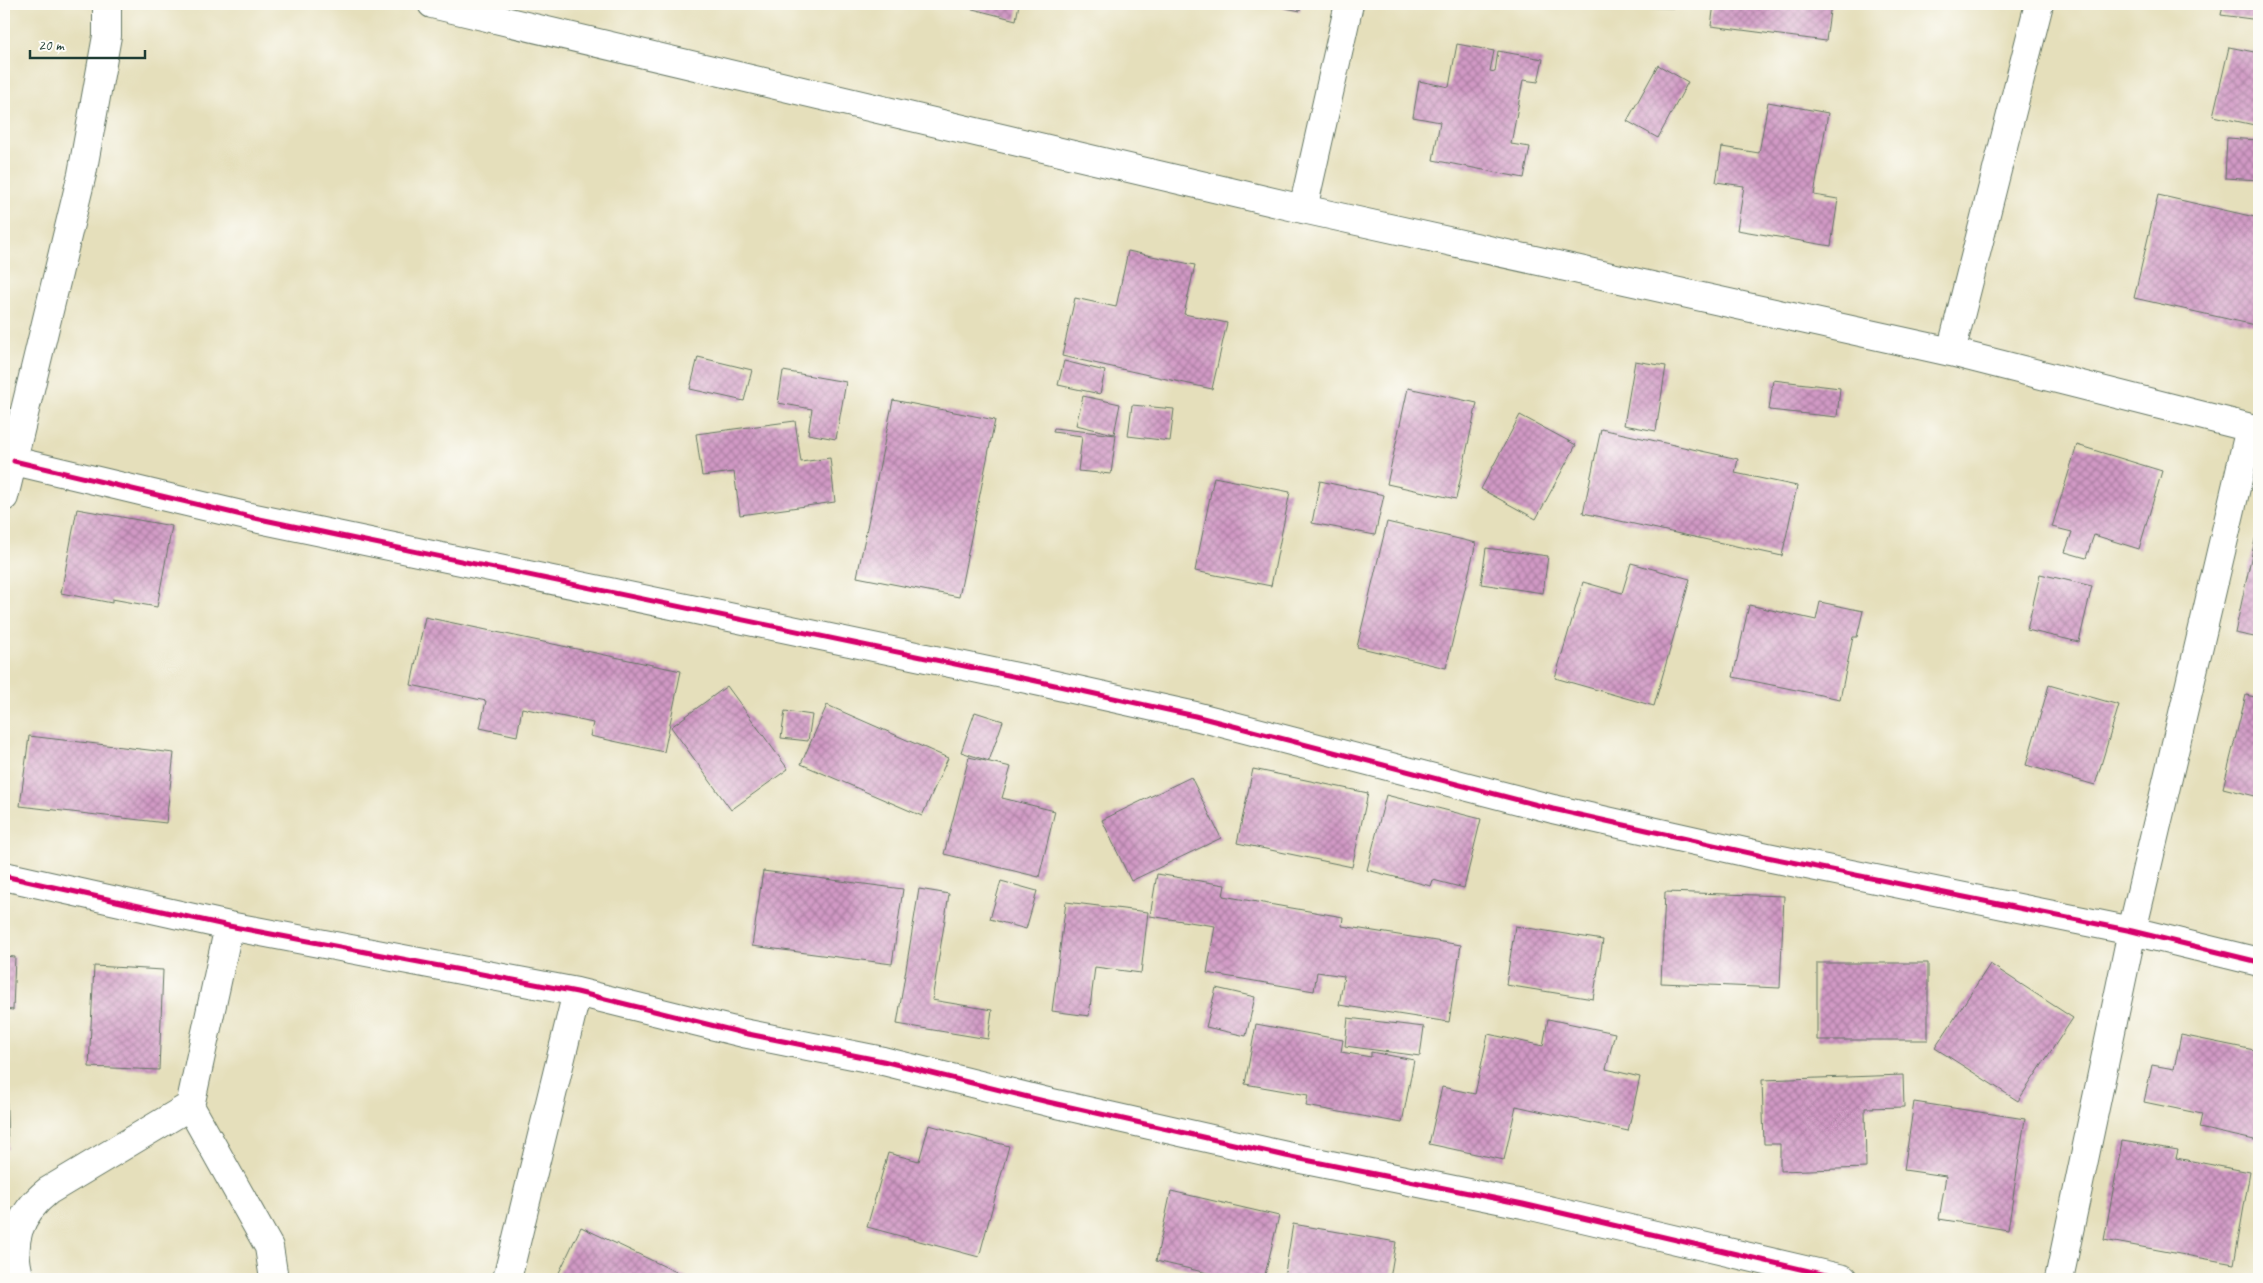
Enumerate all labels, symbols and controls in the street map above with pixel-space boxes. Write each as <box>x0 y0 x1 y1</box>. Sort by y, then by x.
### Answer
scale bar <box>30 28 145 60</box>
text: 20 m <box>38 36 65 55</box>

